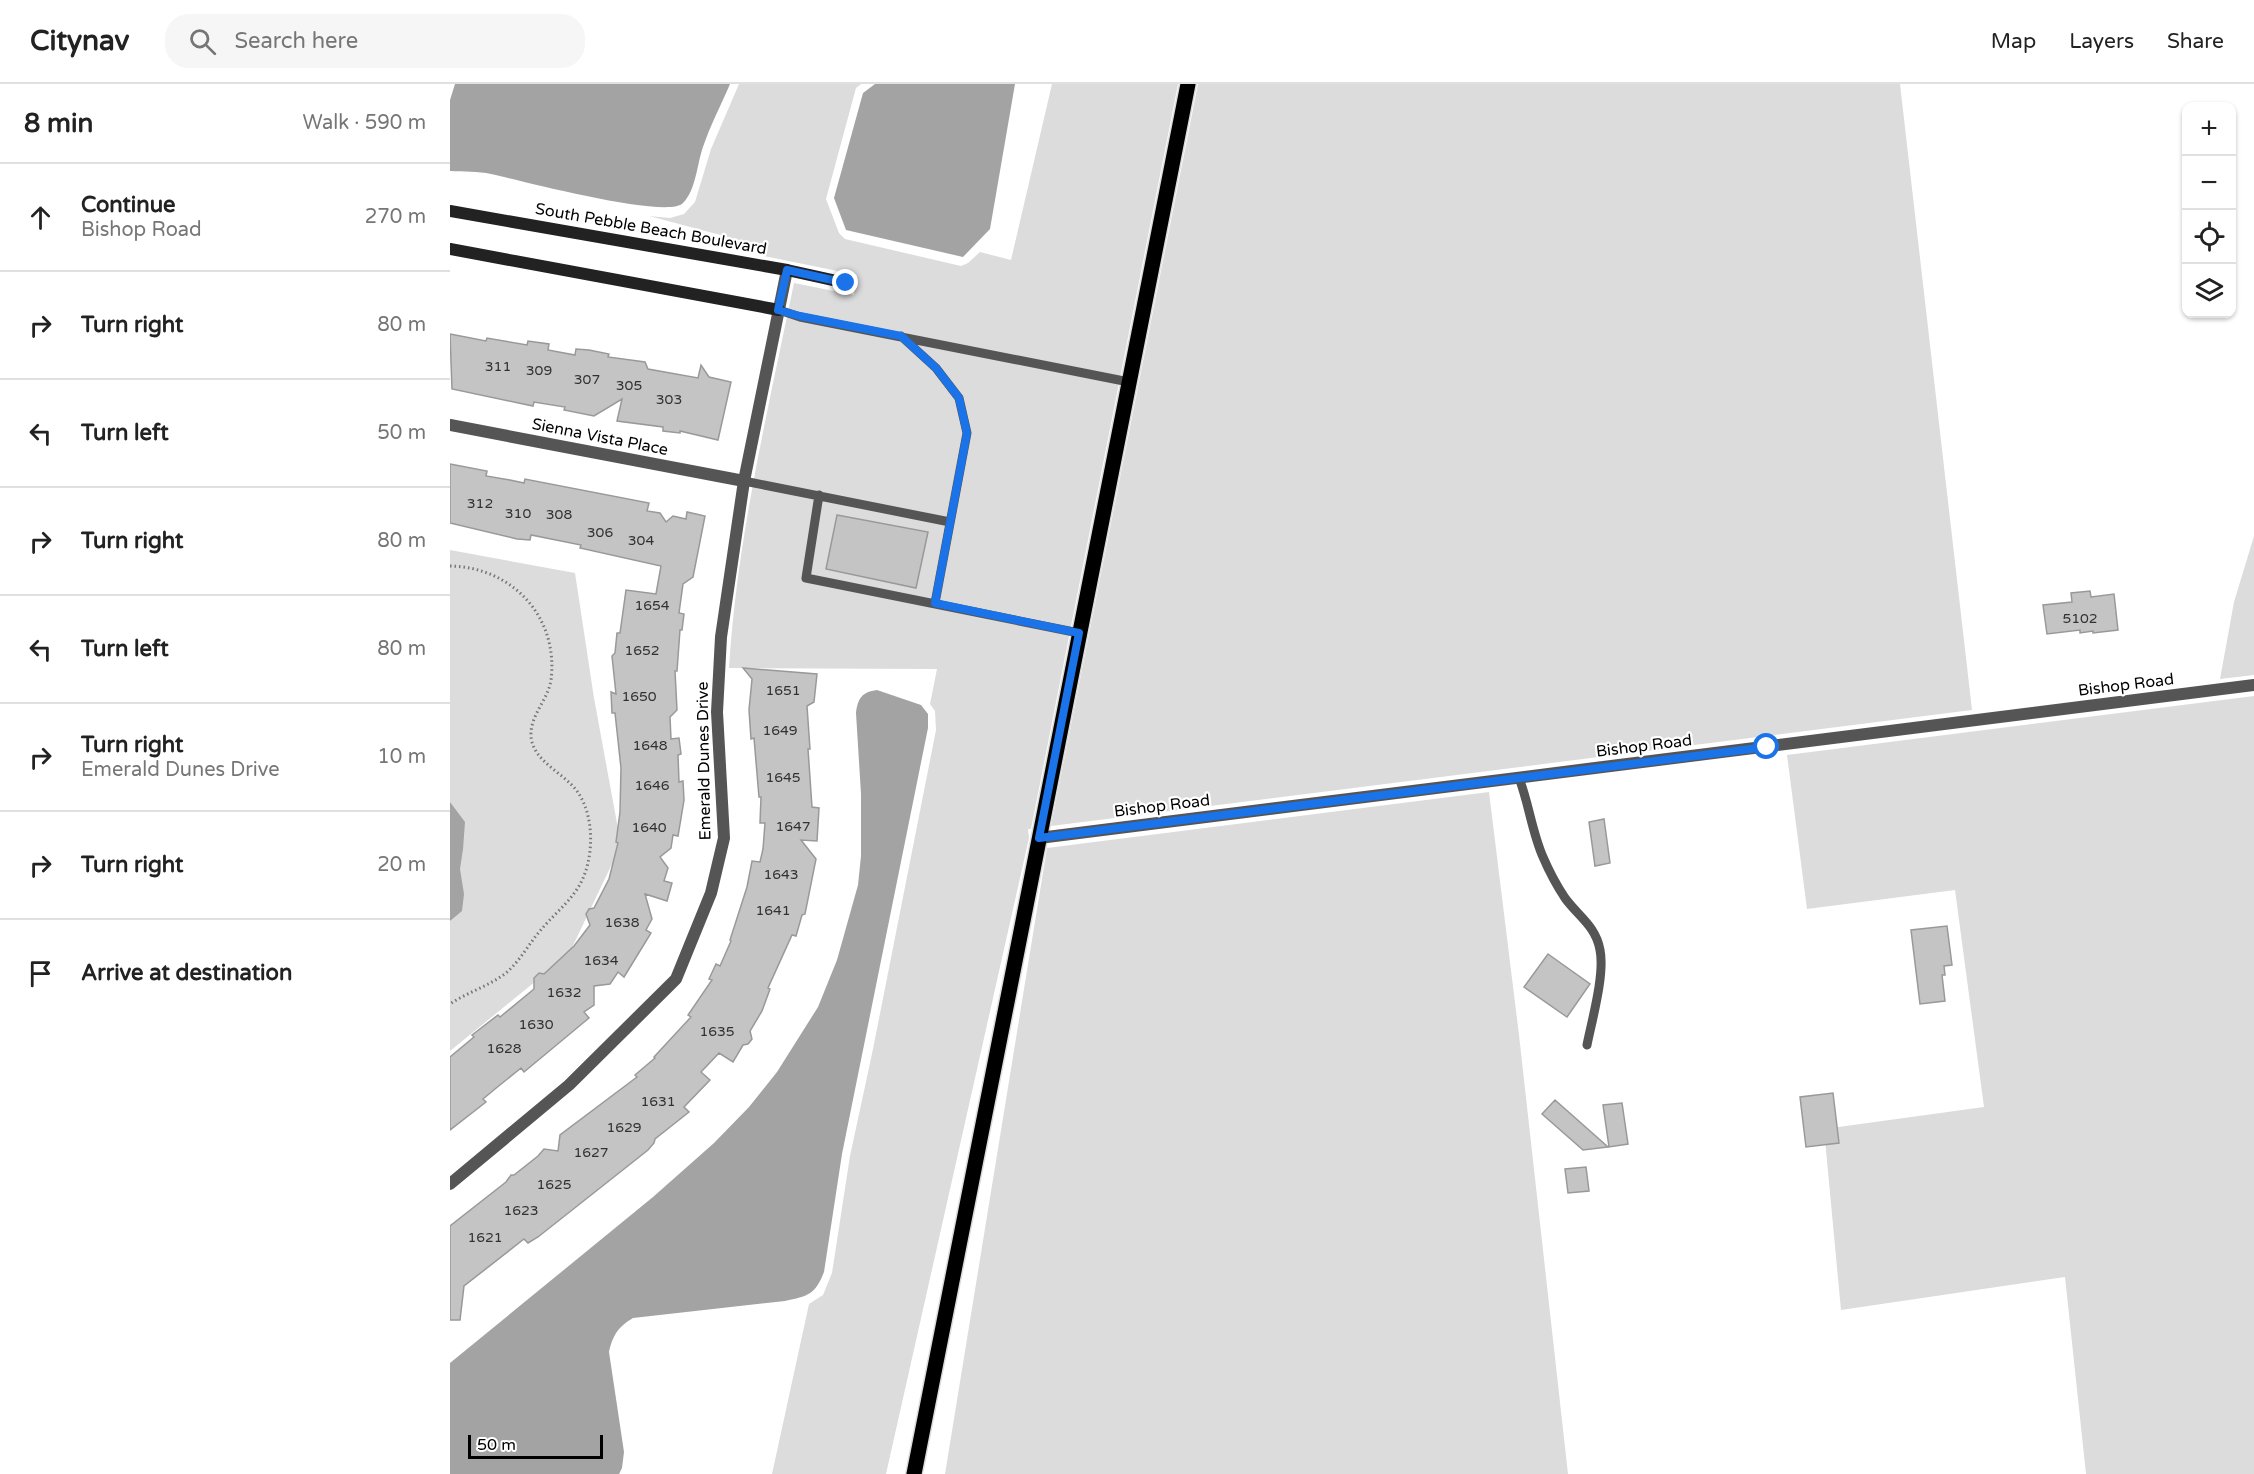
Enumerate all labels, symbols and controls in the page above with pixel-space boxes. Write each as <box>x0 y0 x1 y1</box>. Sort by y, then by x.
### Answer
search box <box>165 14 585 68</box>
text: Citynav <box>30 24 129 58</box>
icon: search <box>186 25 219 58</box>
text: Search here <box>234 28 358 54</box>
text: Map <box>1991 29 2036 54</box>
text: Layers <box>2069 29 2134 54</box>
text: Share <box>2167 29 2224 54</box>
map controls <box>2182 102 2236 318</box>
button: + <box>2182 102 2236 156</box>
text: 8 min <box>24 108 93 139</box>
text: Walk · 590 m <box>303 111 426 135</box>
button: − <box>2182 156 2236 210</box>
text: Continue <box>81 192 176 218</box>
street label: South Pebble Beach Boulevard <box>534 199 768 259</box>
icon: ahead <box>24 201 57 234</box>
text: 270 m <box>365 205 426 229</box>
button: locate <box>2182 210 2236 264</box>
text: Bishop Road <box>81 218 202 242</box>
button: layers <box>2182 264 2236 318</box>
route end <box>832 269 858 295</box>
icon: right <box>24 309 57 342</box>
text: Turn right <box>81 312 183 338</box>
text: 80 m <box>377 313 426 337</box>
house number: 311 <box>485 358 511 375</box>
house number: 309 <box>526 362 552 379</box>
house number: 307 <box>574 371 600 388</box>
house number: 305 <box>616 377 642 394</box>
house number: 303 <box>656 391 682 408</box>
street label: Sienna Vista Place <box>530 414 670 460</box>
icon: left <box>24 417 57 450</box>
text: Turn left <box>81 420 169 446</box>
text: 50 m <box>377 421 426 445</box>
house number: 312 <box>467 495 493 512</box>
house number: 310 <box>505 505 531 522</box>
house number: 308 <box>546 506 572 523</box>
house number: 306 <box>587 524 613 541</box>
icon: right <box>24 525 57 558</box>
text: Turn right <box>81 528 183 554</box>
text: 80 m <box>377 529 426 553</box>
house number: 304 <box>628 532 654 549</box>
house number: 1654 <box>634 597 670 614</box>
house number: 5102 <box>2062 610 2098 627</box>
icon: left <box>24 633 57 666</box>
text: Turn left <box>81 636 169 662</box>
text: 80 m <box>377 637 426 661</box>
house number: 1652 <box>624 642 660 659</box>
street label: Bishop Road <box>2077 669 2175 701</box>
street label: Emerald Dunes Drive <box>693 681 715 841</box>
house number: 1651 <box>765 682 801 699</box>
house number: 1650 <box>621 688 657 705</box>
house number: 1649 <box>762 722 798 739</box>
street label: Bishop Road <box>1595 730 1693 762</box>
text: Turn right <box>81 732 183 758</box>
route start <box>1753 733 1779 759</box>
house number: 1648 <box>632 737 668 754</box>
icon: right <box>24 741 57 774</box>
text: 10 m <box>377 745 426 769</box>
text: Emerald Dunes Drive <box>81 758 280 782</box>
house number: 1645 <box>765 769 801 786</box>
house number: 1646 <box>634 777 670 794</box>
street label: Bishop Road <box>1113 790 1211 822</box>
house number: 1647 <box>775 818 811 835</box>
house number: 1640 <box>631 819 667 836</box>
icon: right <box>24 849 57 882</box>
text: Turn right <box>81 852 183 878</box>
text: 20 m <box>377 853 426 877</box>
house number: 1643 <box>763 866 799 883</box>
house number: 1641 <box>755 902 791 919</box>
house number: 1638 <box>604 914 640 931</box>
house number: 1634 <box>583 952 619 969</box>
icon: arrive <box>24 957 57 990</box>
text: Arrive at destination <box>81 960 292 986</box>
house number: 1632 <box>546 984 582 1001</box>
house number: 1630 <box>518 1016 554 1033</box>
house number: 1635 <box>699 1023 735 1040</box>
house number: 1628 <box>486 1040 522 1057</box>
house number: 1631 <box>640 1093 676 1110</box>
house number: 1629 <box>606 1119 642 1136</box>
house number: 1627 <box>573 1144 609 1161</box>
house number: 1625 <box>536 1176 572 1193</box>
house number: 1623 <box>503 1202 539 1219</box>
house number: 1621 <box>467 1229 503 1246</box>
scale bar <box>468 1432 603 1460</box>
text: 50 m <box>477 1435 516 1455</box>

